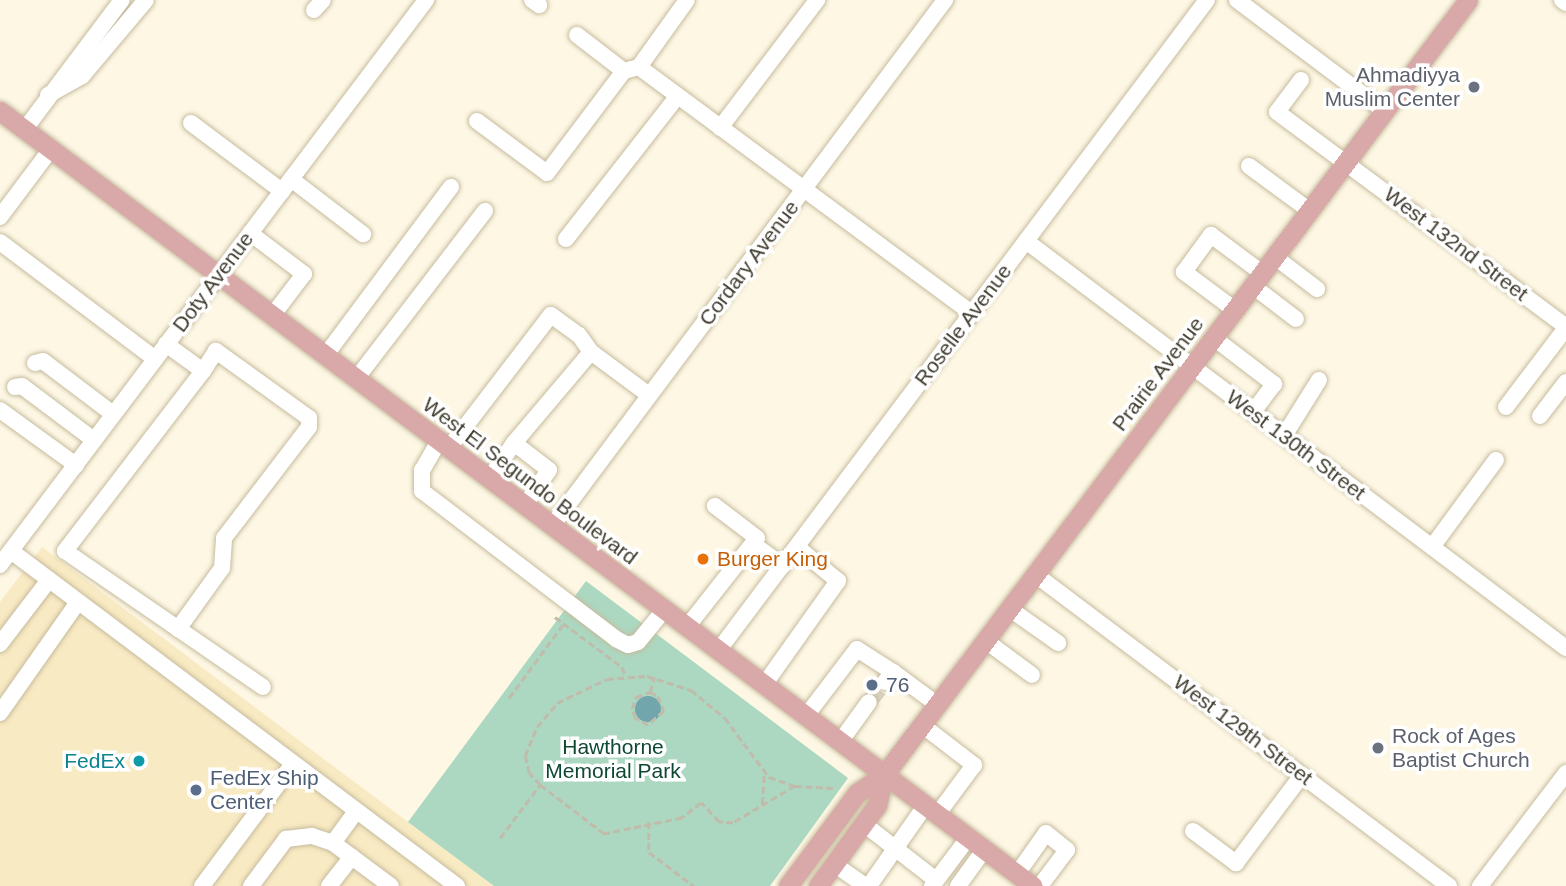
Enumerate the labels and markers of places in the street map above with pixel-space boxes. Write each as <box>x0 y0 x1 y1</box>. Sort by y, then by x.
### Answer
place label: Ahmadiyya Muslim Center <box>1325 62 1460 112</box>
marker: Ahmadiyya Muslim Center <box>1466 79 1482 95</box>
place label: Burger King <box>717 546 828 572</box>
marker: Burger King <box>695 551 711 567</box>
place label: 76 <box>886 672 909 698</box>
marker: 76 <box>864 677 880 693</box>
place label: Rock of Ages Baptist Church <box>1392 723 1530 773</box>
marker: Rock of Ages Baptist Church <box>1370 740 1386 756</box>
place label: FedEx <box>64 748 125 774</box>
marker: FedEx <box>131 753 147 769</box>
place label: FedEx Ship Center <box>210 765 319 815</box>
marker: FedEx Ship Center <box>188 782 204 798</box>

